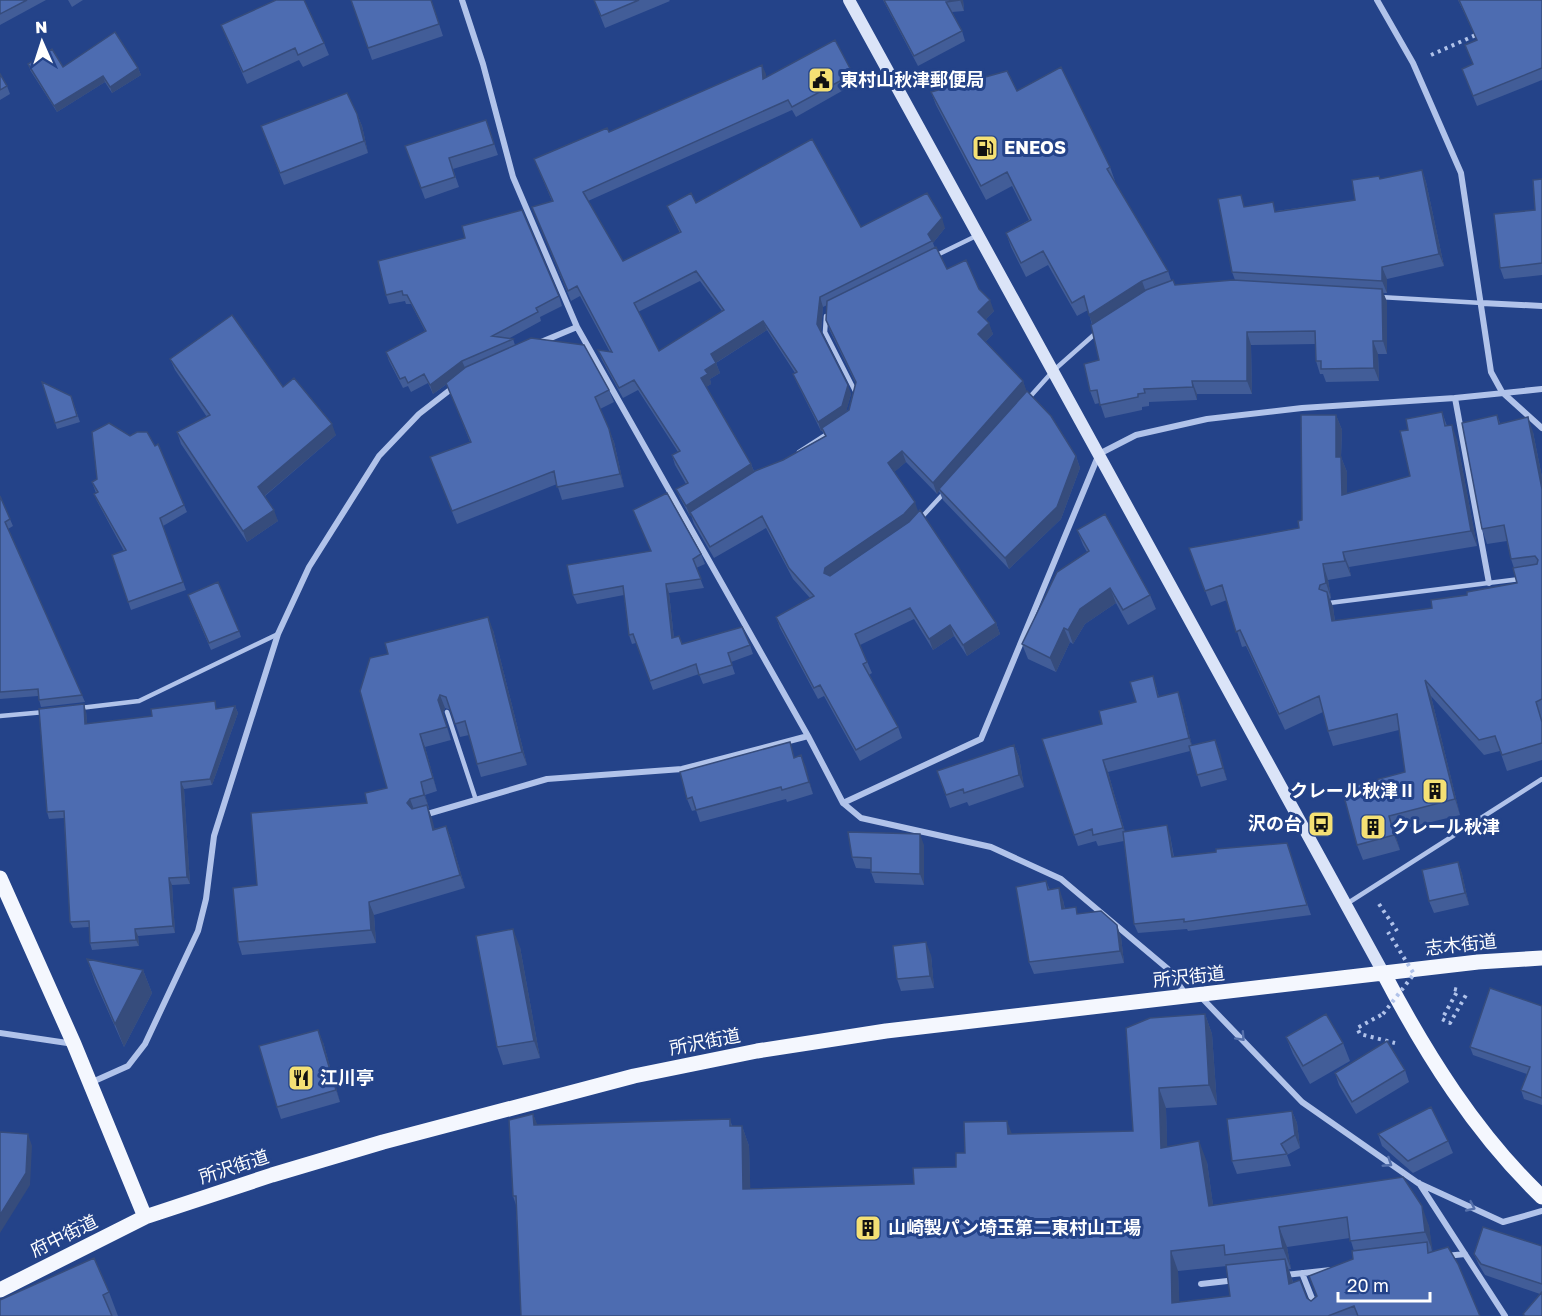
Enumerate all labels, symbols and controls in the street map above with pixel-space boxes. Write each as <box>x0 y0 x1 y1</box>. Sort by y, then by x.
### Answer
north arrow <box>12 12 72 72</box>
text: N <box>35 17 48 37</box>
public building icon: 東村山秋津郵便局 <box>806 65 836 95</box>
place label: 東村山秋津郵便局 <box>840 68 984 90</box>
fuel station icon: ENEOS <box>970 133 1000 163</box>
place label: ENEOS <box>1004 136 1066 158</box>
building icon: クレール秋津Ⅱ <box>1420 776 1450 806</box>
place label: クレール秋津Ⅱ <box>1290 779 1416 801</box>
bus stop icon: 沢の台 <box>1306 809 1336 839</box>
place label: 沢の台 <box>1248 812 1302 834</box>
building icon: クレール秋津 <box>1358 812 1388 842</box>
place label: クレール秋津 <box>1392 815 1500 837</box>
street label: 志木街道 <box>1424 929 1498 959</box>
street label: 所沢街道 <box>1152 961 1226 991</box>
street label: 所沢街道 <box>667 1023 742 1059</box>
one-way arrow <box>1234 1030 1245 1041</box>
restaurant icon: 江川亭 <box>286 1063 316 1093</box>
place label: 江川亭 <box>320 1066 374 1088</box>
street label: 所沢街道 <box>196 1144 271 1188</box>
one-way arrow <box>1382 1156 1392 1168</box>
one-way arrow <box>1465 1200 1476 1212</box>
street label: 府中街道 <box>26 1209 101 1261</box>
building icon: 山崎製パン埼玉第二東村山工場 <box>853 1213 883 1243</box>
place label: 山崎製パン埼玉第二東村山工場 <box>888 1216 1141 1238</box>
scale bar <box>1338 1265 1430 1303</box>
text: 20 m <box>1347 1274 1389 1296</box>

